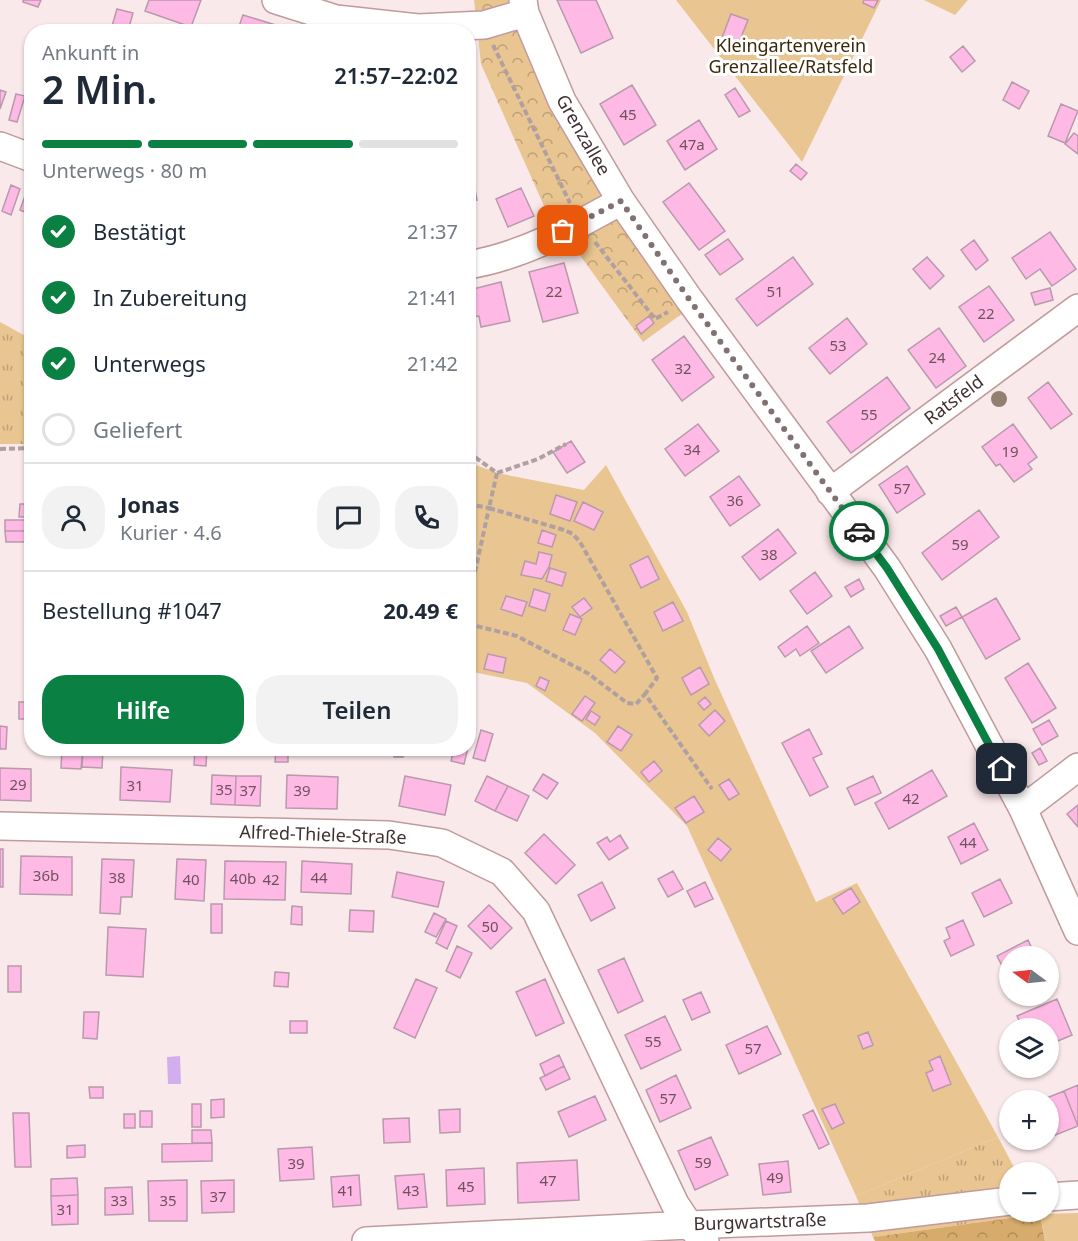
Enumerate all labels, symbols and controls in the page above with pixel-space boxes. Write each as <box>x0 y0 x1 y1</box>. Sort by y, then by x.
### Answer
park label: Kleingartenverein Grenzallee/Ratsfeld <box>709 33 873 78</box>
text: Ankunft in <box>42 39 139 66</box>
text: 21:57–22:02 <box>334 60 458 90</box>
text: 2 Min. <box>42 62 157 115</box>
street label: Grenzallee <box>551 90 617 179</box>
house number: 45 <box>619 104 637 124</box>
house number: 47a <box>679 134 705 154</box>
text: Unterwegs · 80 m <box>42 157 207 184</box>
pin <box>537 205 588 256</box>
icon: bag <box>546 214 579 247</box>
icon: check <box>42 215 75 248</box>
text: Bestätigt <box>93 216 186 246</box>
text: 21:37 <box>407 218 458 245</box>
icon: check <box>42 281 75 314</box>
house number: 22 <box>545 281 563 301</box>
house number: 51 <box>766 281 784 301</box>
text: In Zubereitung <box>93 282 247 312</box>
text: 21:41 <box>407 284 458 311</box>
house number: 22 <box>977 303 995 323</box>
house number: 53 <box>829 335 847 355</box>
icon: check <box>42 347 75 380</box>
house number: 24 <box>928 347 946 367</box>
text: Unterwegs <box>93 348 206 378</box>
text: 21:42 <box>407 350 458 377</box>
house number: 32 <box>674 358 692 378</box>
street label: Ratsfeld <box>919 369 988 429</box>
house number: 55 <box>860 404 878 424</box>
text: Geliefert <box>93 414 182 444</box>
house number: 34 <box>683 439 701 459</box>
house number: 19 <box>1001 441 1019 461</box>
house number: 57 <box>893 478 911 498</box>
button: person <box>42 486 105 549</box>
button: chat <box>317 486 380 549</box>
button: phone <box>395 486 458 549</box>
text: Jonas <box>120 489 180 519</box>
house number: 36 <box>726 490 744 510</box>
courier <box>829 501 889 561</box>
icon: car <box>843 515 876 548</box>
text: Kurier · 4.6 <box>120 519 222 546</box>
house number: 59 <box>951 534 969 554</box>
house number: 38 <box>760 544 778 564</box>
text: Bestellung #1047 <box>42 595 222 625</box>
text: 20.49 € <box>383 595 458 625</box>
button: Hilfe <box>42 675 244 744</box>
button: Teilen <box>256 675 458 744</box>
pin <box>976 743 1027 794</box>
icon: home <box>985 752 1018 785</box>
house number: 29 <box>9 774 27 794</box>
house number: 31 <box>126 775 144 795</box>
house number: 35 <box>215 779 233 799</box>
house number: 37 <box>239 780 257 800</box>
house number: 39 <box>293 780 311 800</box>
house number: 42 <box>902 788 920 808</box>
street label: Alfred-Thiele-Straße <box>239 819 407 849</box>
house number: 44 <box>959 832 977 852</box>
house number: 36b <box>33 865 59 885</box>
house number: 38 <box>108 867 126 887</box>
house number: 44 <box>310 867 328 887</box>
house number: 40b <box>230 868 256 888</box>
house number: 40 <box>182 869 200 889</box>
house number: 42 <box>262 869 280 889</box>
house number: 50 <box>481 916 499 936</box>
north arrow <box>999 946 1059 1006</box>
map controls <box>999 946 1059 1222</box>
button: layers <box>999 1018 1059 1078</box>
house number: 55 <box>644 1031 662 1051</box>
house number: 57 <box>744 1038 762 1058</box>
house number: 57 <box>659 1088 677 1108</box>
button: + <box>999 1090 1059 1150</box>
house number: 59 <box>694 1152 712 1172</box>
house number: 39 <box>287 1153 305 1173</box>
button: − <box>999 1162 1059 1222</box>
house number: 49 <box>766 1167 784 1187</box>
house number: 47 <box>539 1170 557 1190</box>
house number: 45 <box>457 1176 475 1196</box>
house number: 41 <box>337 1180 355 1200</box>
house number: 43 <box>402 1180 420 1200</box>
house number: 37 <box>209 1186 227 1206</box>
house number: 33 <box>110 1190 128 1210</box>
house number: 35 <box>159 1190 177 1210</box>
house number: 31 <box>56 1199 74 1219</box>
street label: Burgwartstraße <box>693 1207 827 1235</box>

